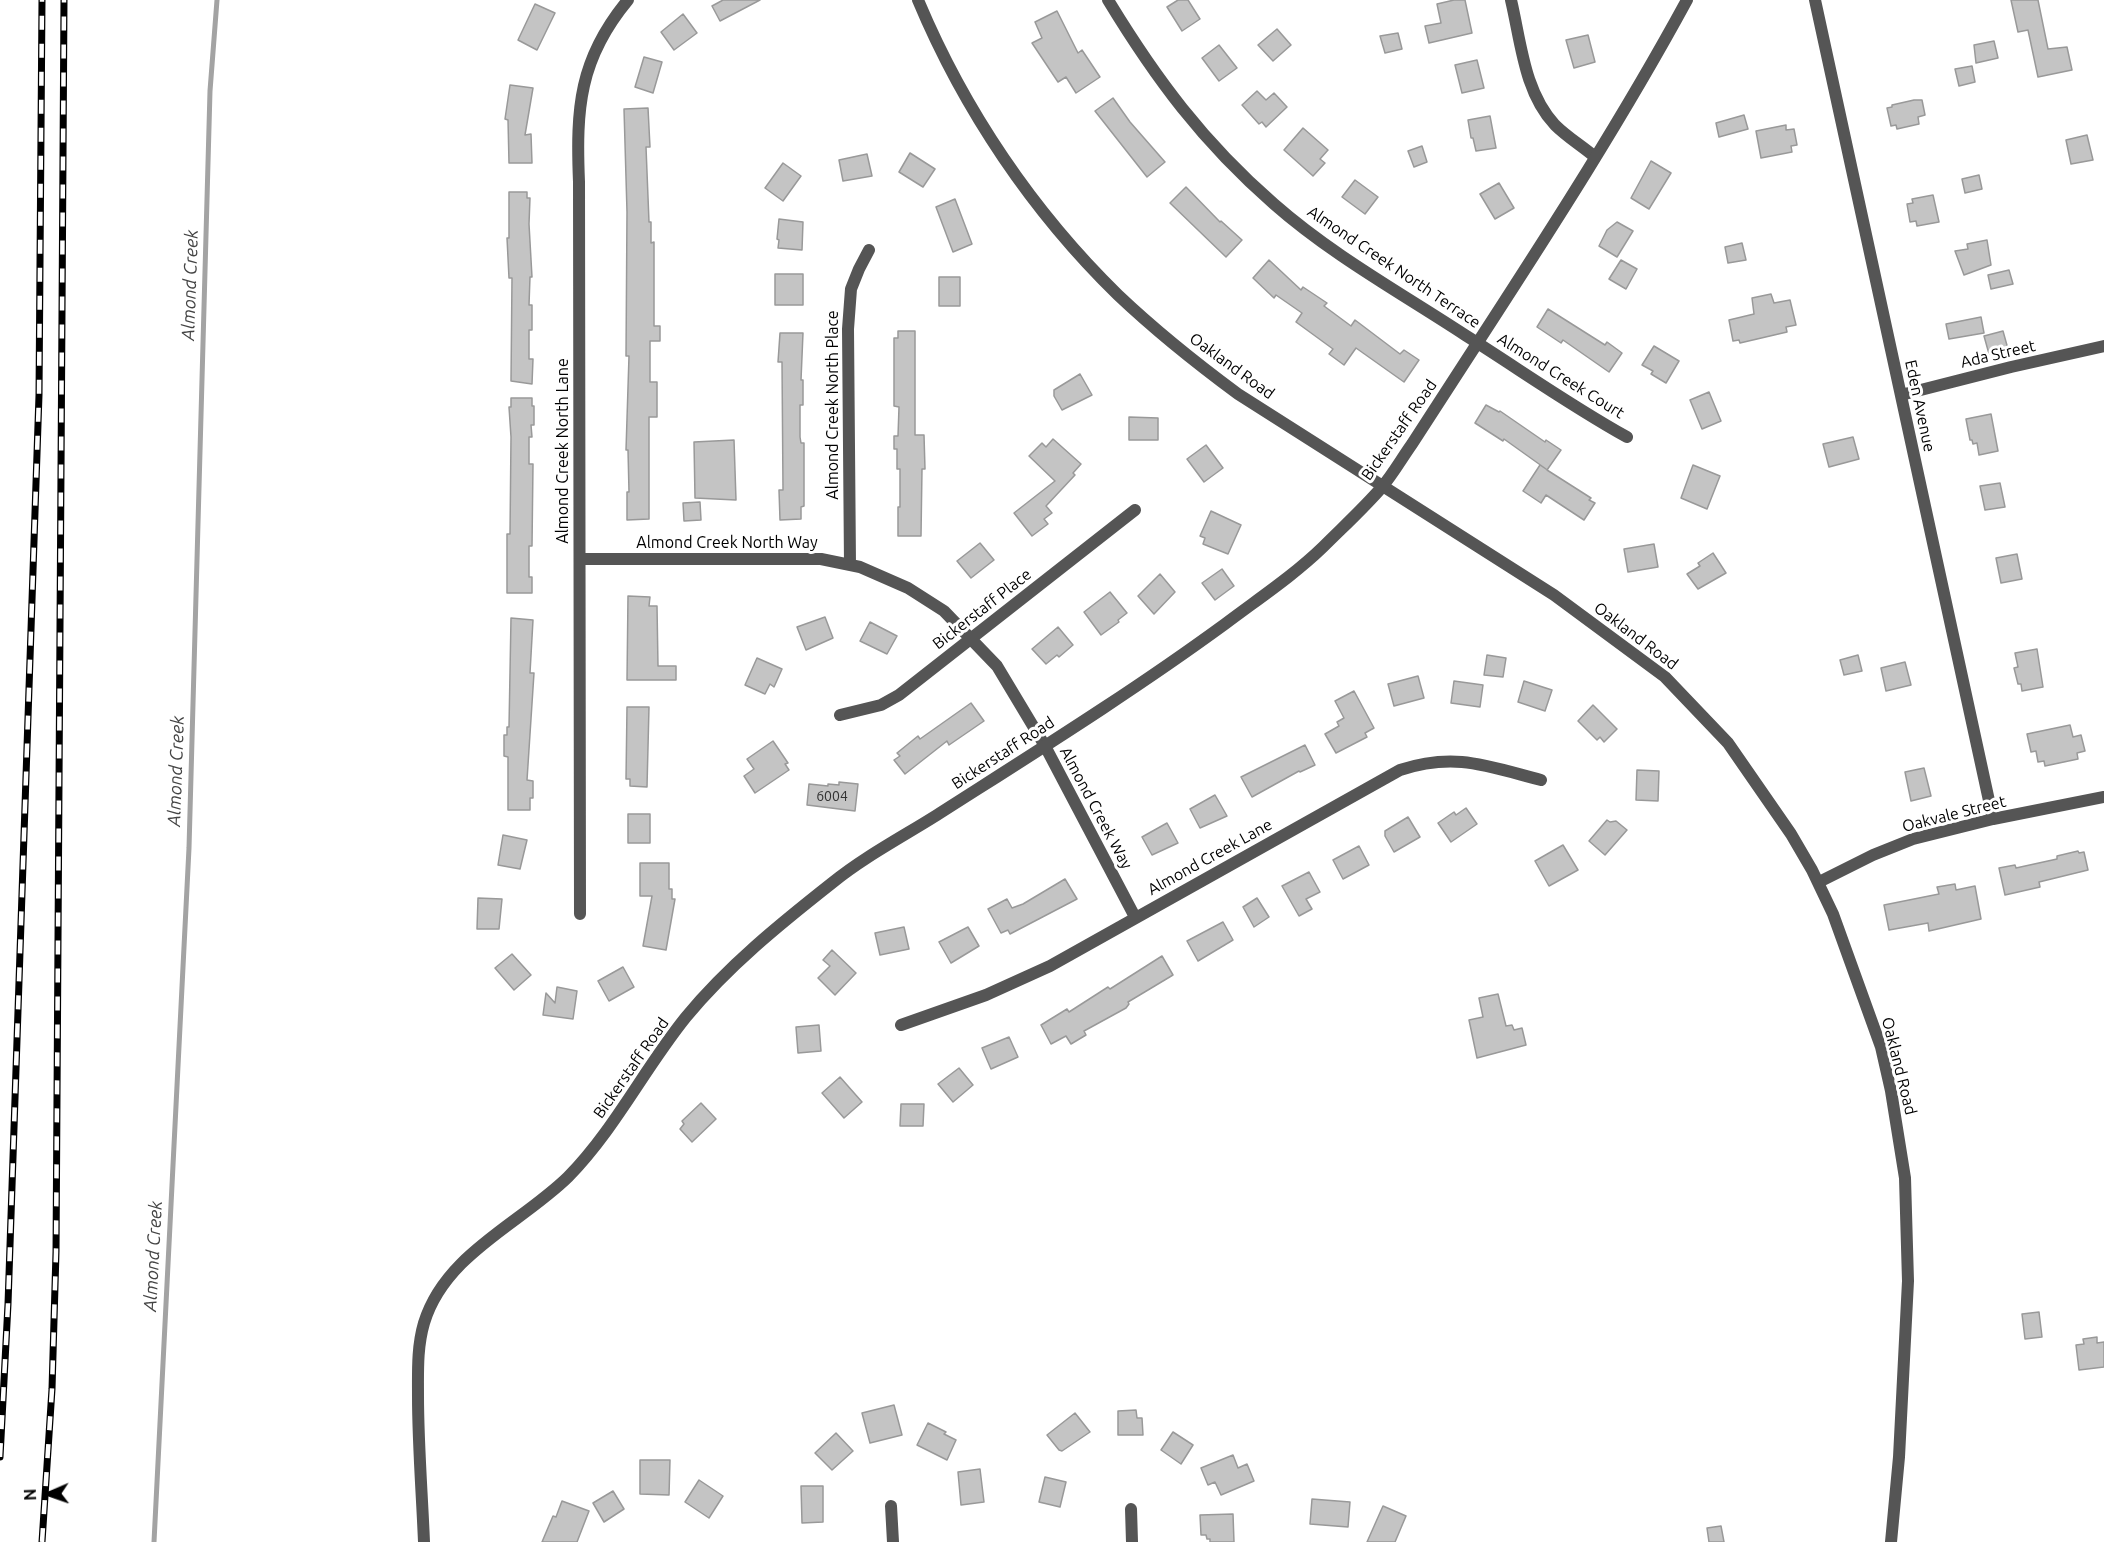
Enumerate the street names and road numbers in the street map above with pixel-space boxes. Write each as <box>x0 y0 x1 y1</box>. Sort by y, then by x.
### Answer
street label: Almond Creek North Terrace <box>1304 202 1484 332</box>
street label: Almond Creek North Place <box>823 310 843 500</box>
street label: Oakland Road <box>1186 329 1278 403</box>
street label: Almond Creek Court <box>1494 329 1628 423</box>
street label: Ada Street <box>1959 336 2037 372</box>
street label: Almond Creek North Lane <box>553 358 573 544</box>
street label: Eden Avenue <box>1901 358 1939 454</box>
street label: Bickerstaff Road <box>1357 376 1441 484</box>
street label: Almond Creek North Way <box>636 533 818 553</box>
street label: Bickerstaff Place <box>929 565 1035 653</box>
street label: Oakland Road <box>1590 598 1682 674</box>
street label: Bickerstaff Road <box>948 713 1058 793</box>
street label: Almond Creek Way <box>1056 744 1136 872</box>
street label: Oakvale Street <box>1900 792 2008 836</box>
street label: Almond Creek Lane <box>1144 815 1276 899</box>
street label: Bickerstaff Road <box>589 1014 673 1122</box>
street label: Oakland Road <box>1878 1015 1920 1117</box>

